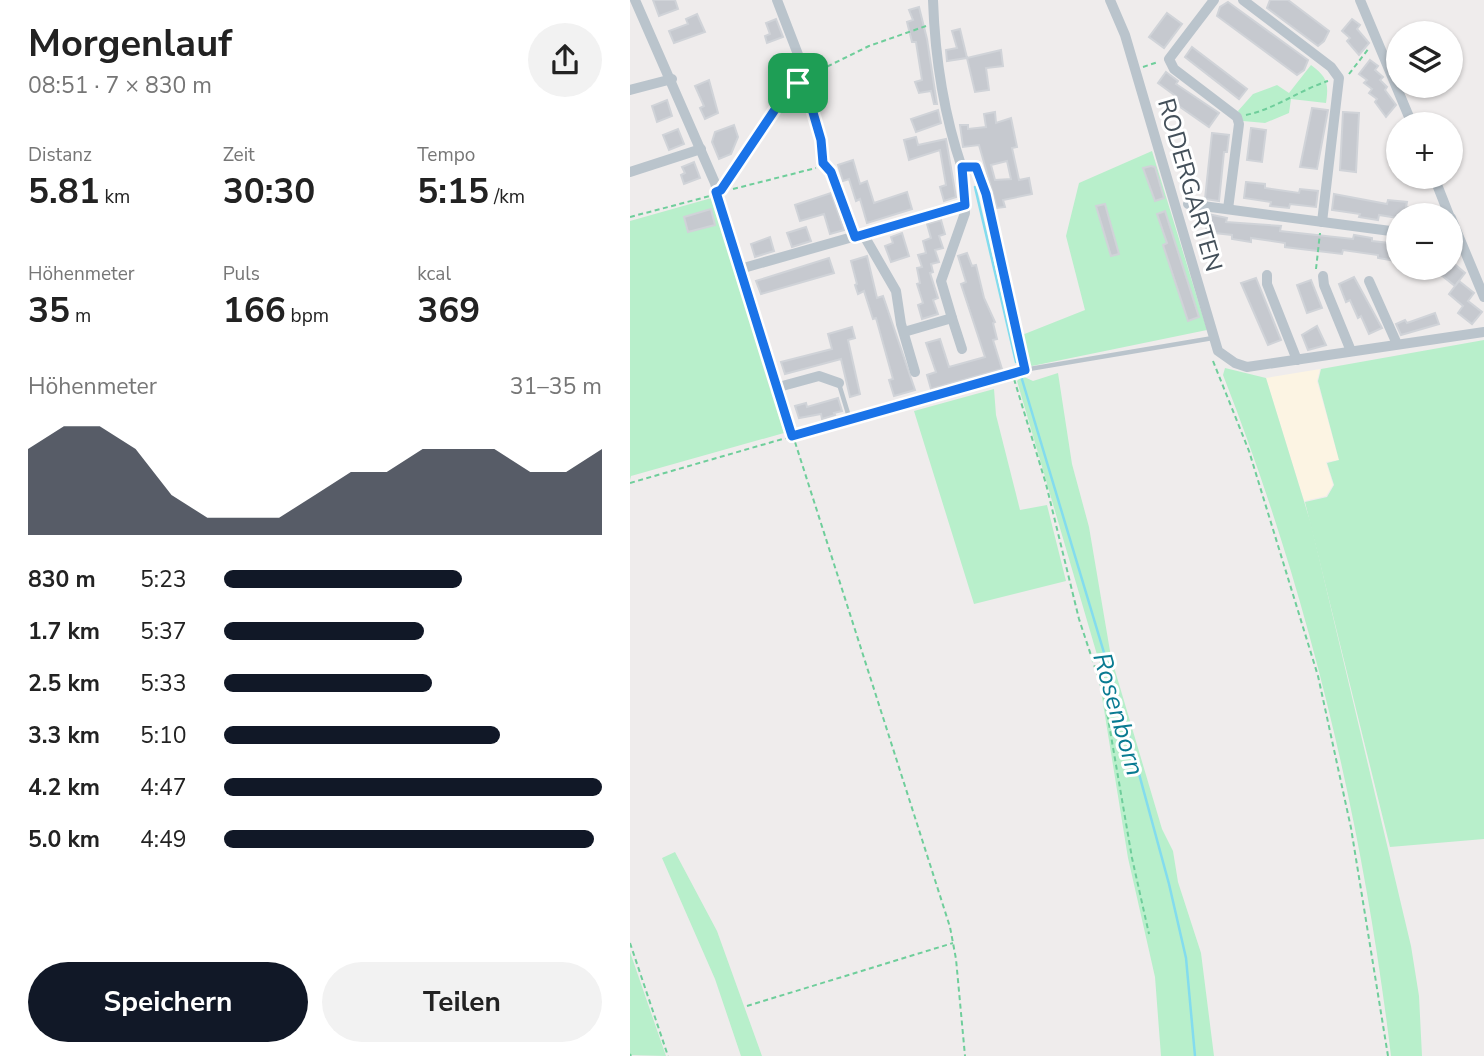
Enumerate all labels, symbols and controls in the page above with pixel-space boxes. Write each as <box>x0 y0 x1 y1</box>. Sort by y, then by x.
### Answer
text: Morgenlauf <box>28 18 232 69</box>
map controls <box>1386 21 1463 280</box>
button: layers <box>1386 21 1463 98</box>
button: share <box>528 23 602 97</box>
pin <box>768 53 828 113</box>
icon: arrive <box>779 64 817 102</box>
text: 08:51 · 7 × 830 m <box>28 70 212 101</box>
street label: RODERGARTEN <box>1150 95 1230 275</box>
button: + <box>1386 112 1463 189</box>
text: Distanz <box>28 142 92 168</box>
text: Zeit <box>223 142 255 168</box>
text: Tempo <box>417 142 475 168</box>
text: 5.81 <box>28 168 100 215</box>
text: 30:30 <box>223 168 315 215</box>
text: 5:15 <box>417 168 489 215</box>
text: km <box>100 184 130 210</box>
text: /km <box>489 184 525 210</box>
button: − <box>1386 203 1463 280</box>
text: Höhenmeter <box>28 261 135 287</box>
text: Puls <box>223 261 260 287</box>
text: kcal <box>417 261 451 287</box>
text: 35 <box>28 287 70 334</box>
text: 166 <box>223 287 286 334</box>
text: 369 <box>417 287 480 334</box>
text: m <box>70 303 91 329</box>
text: bpm <box>286 303 329 329</box>
text: Höhenmeter <box>28 371 157 402</box>
text: 31–35 m <box>510 371 602 402</box>
text: 830 m <box>28 564 96 595</box>
text: 5:23 <box>140 564 187 595</box>
text: 1.7 km <box>28 616 100 647</box>
text: 5:37 <box>140 616 187 647</box>
water label: Rosenborn <box>1084 649 1153 780</box>
text: 2.5 km <box>28 668 100 699</box>
text: 5:33 <box>140 668 187 699</box>
text: 3.3 km <box>28 720 100 751</box>
text: 5:10 <box>140 720 187 751</box>
text: 4.2 km <box>28 772 100 803</box>
text: 4:47 <box>140 772 187 803</box>
text: 5.0 km <box>28 824 100 855</box>
text: 4:49 <box>140 824 187 855</box>
button: Speichern <box>28 962 308 1042</box>
button: Teilen <box>322 962 602 1042</box>

